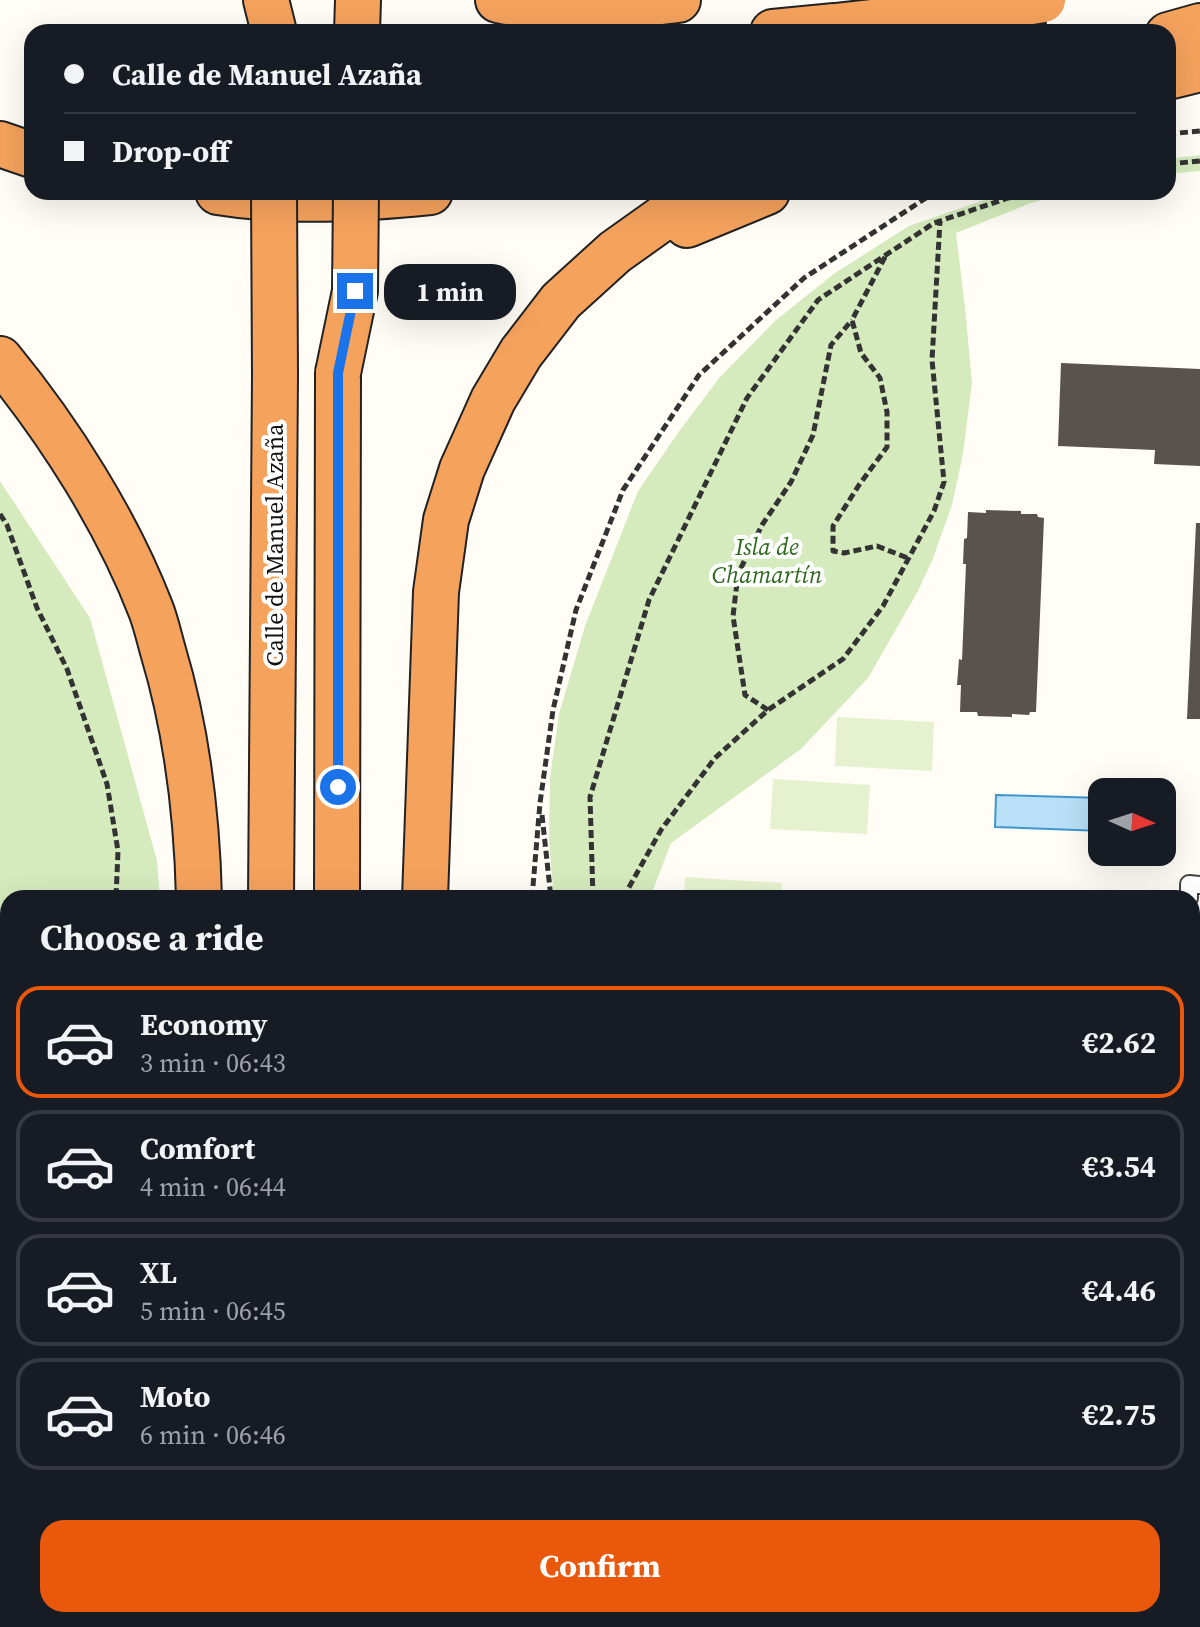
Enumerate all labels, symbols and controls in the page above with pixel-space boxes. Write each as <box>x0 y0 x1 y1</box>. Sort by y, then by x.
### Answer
text: Calle de Manuel Azaña <box>112 54 422 95</box>
text: Drop-off <box>112 131 230 172</box>
callout: 1 min <box>383 263 515 319</box>
route end <box>337 273 373 309</box>
text: 1 min <box>416 274 484 310</box>
street label: Calle de Manuel Azaña <box>258 423 291 666</box>
park label: Isla de Chamartín <box>712 530 823 591</box>
route start <box>320 769 356 805</box>
north arrow <box>1088 778 1176 866</box>
map controls <box>1088 778 1176 866</box>
text: Choose a ride <box>40 913 263 962</box>
text: Economy <box>140 1004 268 1045</box>
icon: car <box>44 1006 116 1078</box>
text: €2.62 <box>1082 1022 1156 1063</box>
text: 3 min · 06:43 <box>140 1045 286 1081</box>
text: Comfort <box>140 1128 255 1169</box>
icon: car <box>44 1130 116 1202</box>
text: €3.54 <box>1082 1146 1156 1187</box>
text: 4 min · 06:44 <box>140 1169 286 1205</box>
text: XL <box>140 1252 177 1293</box>
icon: car <box>44 1254 116 1326</box>
text: €4.46 <box>1082 1270 1156 1311</box>
text: 5 min · 06:45 <box>140 1293 286 1329</box>
text: Moto <box>140 1376 211 1417</box>
icon: car <box>44 1378 116 1450</box>
text: €2.75 <box>1082 1394 1156 1435</box>
text: 6 min · 06:46 <box>140 1417 286 1453</box>
button: Confirm <box>40 1520 1160 1612</box>

